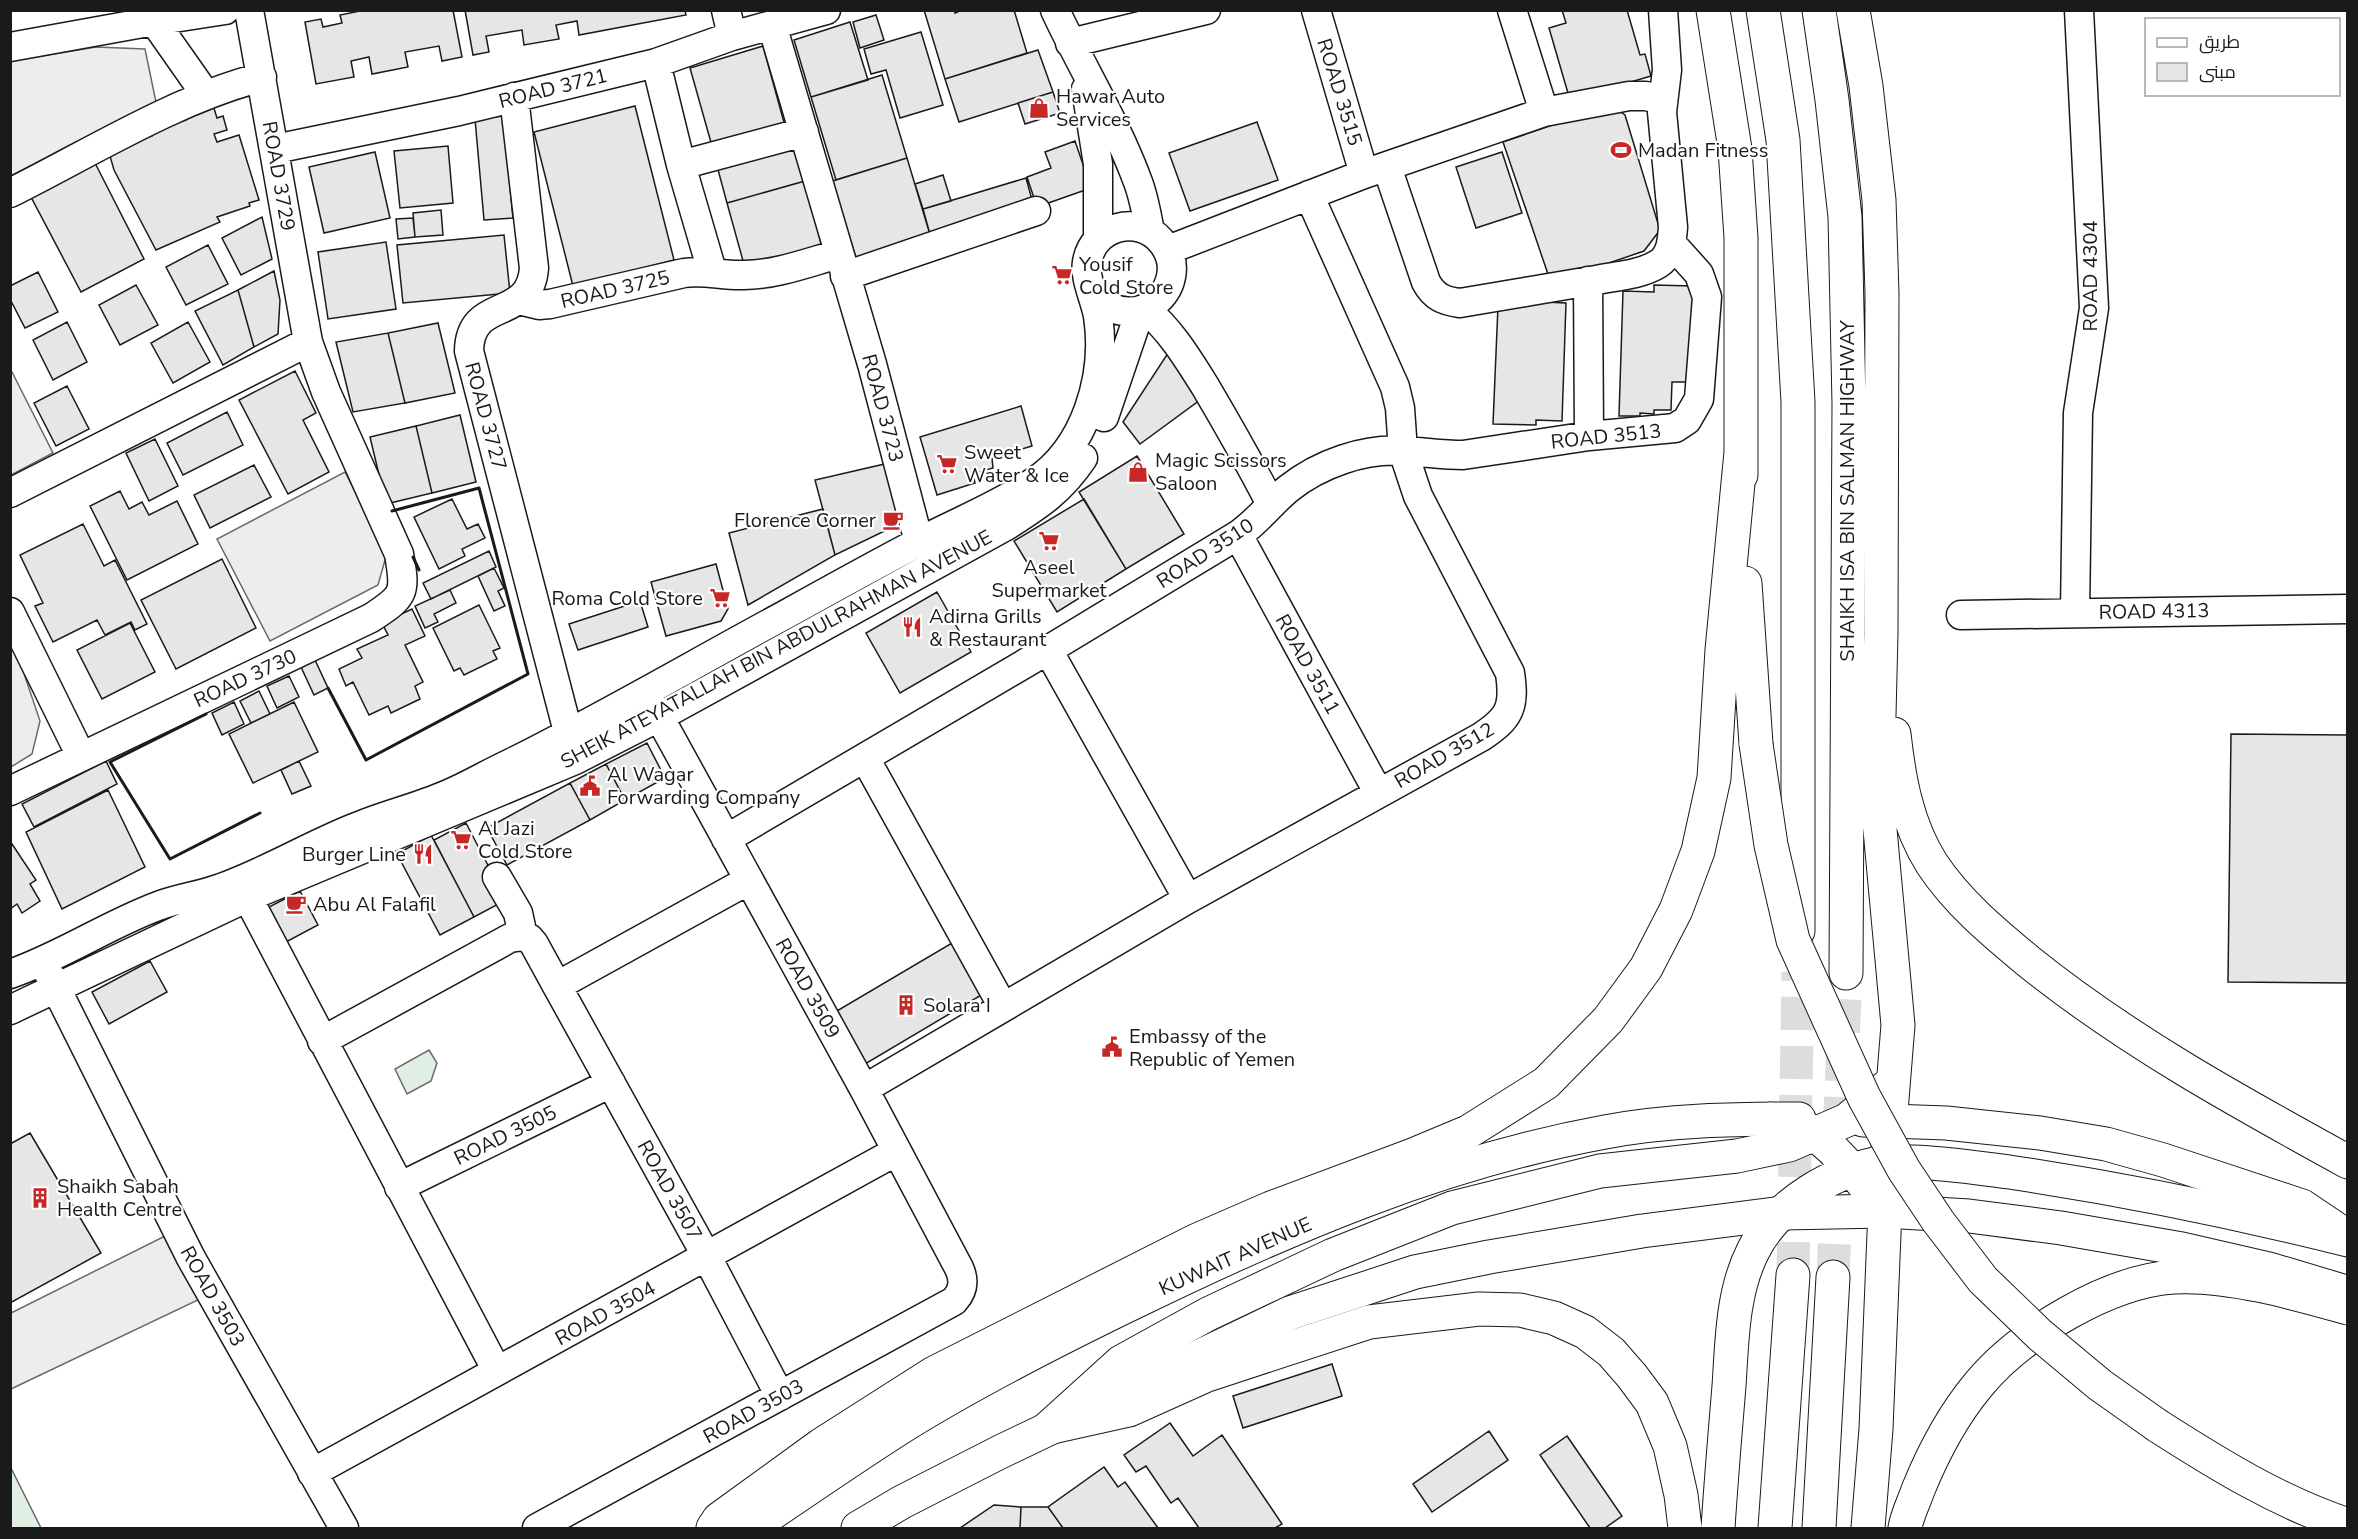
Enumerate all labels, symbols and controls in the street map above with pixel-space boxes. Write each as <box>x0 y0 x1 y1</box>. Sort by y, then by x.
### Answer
legend <box>2145 18 2340 96</box>
text: طريق <box>2199 30 2240 54</box>
street label: ROAD 3515 <box>1310 35 1369 149</box>
text: مبنى <box>2199 60 2236 84</box>
street label: ROAD 3721 <box>496 62 610 115</box>
place label: Hawar Auto Services <box>1056 83 1165 133</box>
shop icon: Hawar Auto Services <box>1027 96 1051 120</box>
street label: ROAD 3729 <box>256 119 301 233</box>
place label: Madan Fitness <box>1638 137 1768 164</box>
sports icon: Madan Fitness <box>1609 138 1633 162</box>
street label: ROAD 4304 <box>2077 221 2104 331</box>
place label: Yousif Cold Store <box>1078 251 1173 301</box>
supermarket icon: Yousif Cold Store <box>1050 263 1074 287</box>
street label: ROAD 3725 <box>558 264 672 315</box>
street label: SHAIKH ISA BIN SALMAN HIGHWAY <box>1834 319 1861 662</box>
street label: ROAD 3723 <box>855 351 910 465</box>
street label: ROAD 3727 <box>458 359 513 473</box>
street label: ROAD 3513 <box>1549 417 1663 456</box>
place label: Sweet Water & Ice <box>964 439 1069 489</box>
place label: Magic Scissors Saloon <box>1155 447 1287 497</box>
supermarket icon: Sweet Water & Ice <box>935 452 959 476</box>
shop icon: Magic Scissors Saloon <box>1126 460 1150 484</box>
place label: Florence Corner <box>734 507 876 534</box>
cafe icon: Florence Corner <box>881 508 905 532</box>
street label: ROAD 3510 <box>1151 512 1259 595</box>
street label: SHEIK ATEYATALLAH BIN ABDULRAHMAN AVENUE <box>556 524 997 775</box>
supermarket icon: Aseel Supermarket <box>1037 529 1061 553</box>
place label: Aseel Supermarket <box>991 554 1108 604</box>
place label: Roma Cold Store <box>551 585 703 612</box>
supermarket icon: Roma Cold Store <box>708 586 732 610</box>
street label: ROAD 4313 <box>2098 597 2210 626</box>
place label: Adirna Grills & Restaurant <box>929 603 1047 653</box>
street label: ROAD 3511 <box>1269 609 1346 719</box>
restaurant icon: Adirna Grills & Restaurant <box>900 615 924 639</box>
street label: ROAD 3730 <box>189 643 301 714</box>
street label: ROAD 3512 <box>1389 716 1499 795</box>
place label: Al Wagar Forwarding Company <box>607 761 801 811</box>
public building icon: Al Wagar Forwarding Company <box>578 774 602 798</box>
place label: Al Jazi Cold Store <box>478 815 572 865</box>
supermarket icon: Al Jazi Cold Store <box>449 828 473 852</box>
place label: Burger Line <box>302 841 406 868</box>
restaurant icon: Burger Line <box>411 842 435 866</box>
place label: Abu Al Falafil <box>313 891 436 918</box>
cafe icon: Abu Al Falafil <box>284 892 308 916</box>
street label: ROAD 3509 <box>769 933 846 1043</box>
place label: Solara I <box>923 992 991 1019</box>
building icon: Solara I <box>894 993 918 1017</box>
place label: Embassy of the Republic of Yemen <box>1129 1023 1295 1073</box>
public building icon: Embassy of the Republic of Yemen <box>1100 1035 1124 1059</box>
street label: ROAD 3505 <box>449 1099 561 1172</box>
street label: ROAD 3507 <box>631 1135 708 1245</box>
place label: Shaikh Sabah Health Centre <box>57 1173 182 1223</box>
building icon: Shaikh Sabah Health Centre <box>28 1186 52 1210</box>
street label: KUWAIT AVENUE <box>1155 1211 1316 1302</box>
street label: ROAD 3503 <box>174 1241 251 1351</box>
street label: ROAD 3504 <box>550 1275 660 1352</box>
street label: ROAD 3503 <box>698 1373 808 1450</box>

